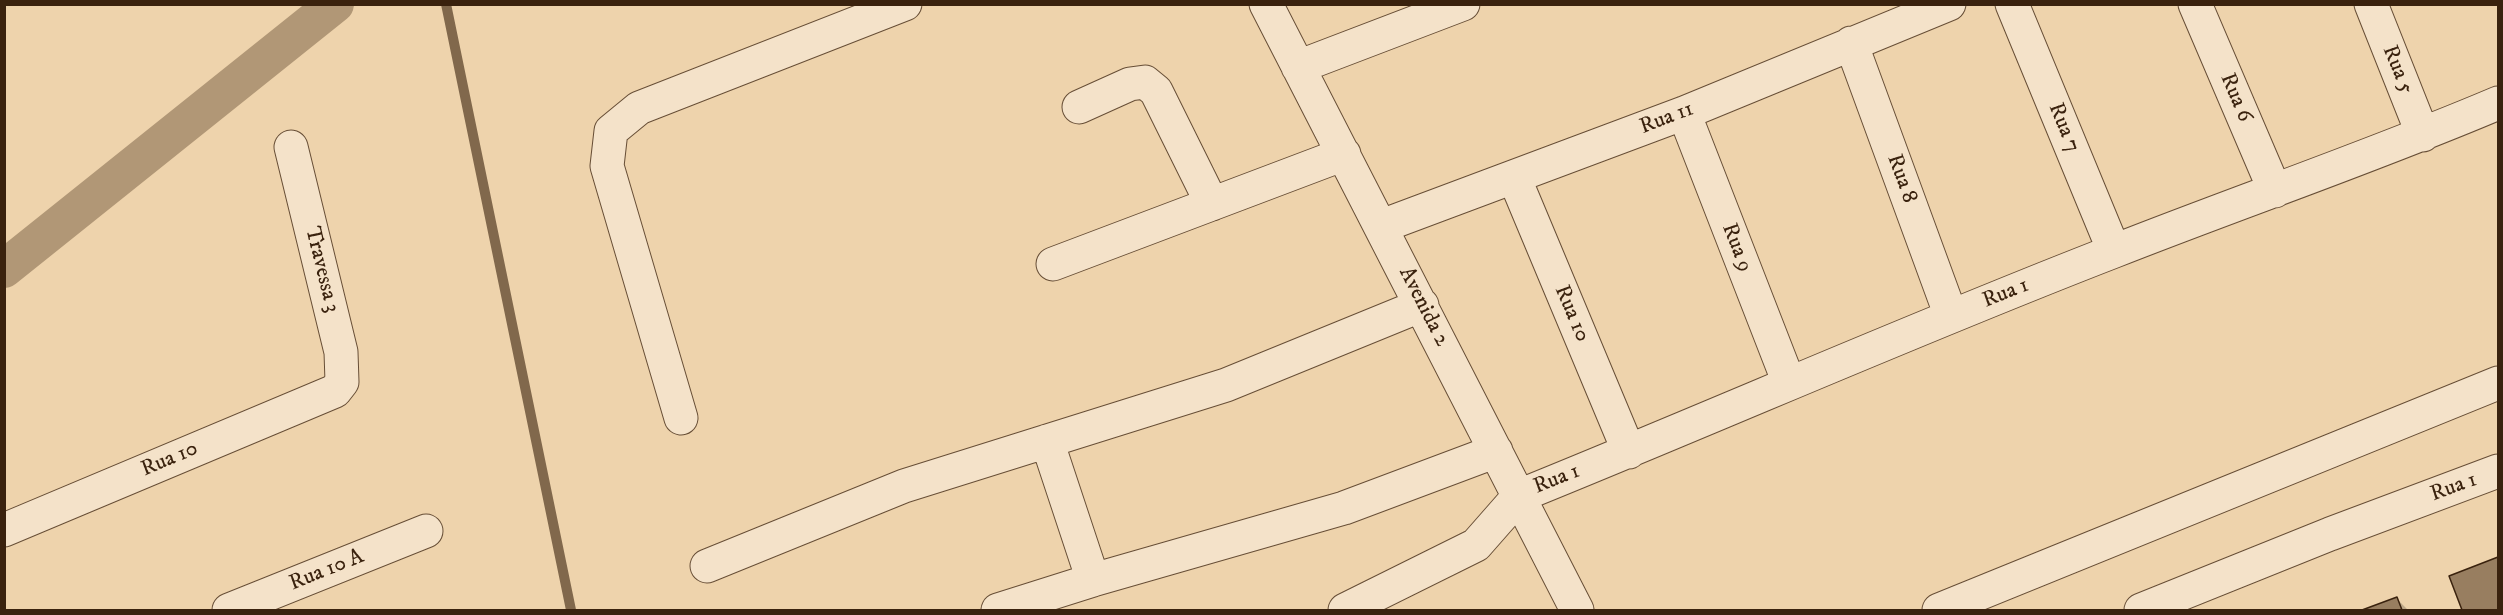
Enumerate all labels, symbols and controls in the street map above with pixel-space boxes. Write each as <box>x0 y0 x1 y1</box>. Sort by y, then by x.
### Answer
street label: Rua 5 <box>2375 42 2419 98</box>
street label: Rua 6 <box>2213 69 2257 127</box>
street label: Rua 11 <box>1636 97 1698 141</box>
street label: Rua 7 <box>2041 99 2085 157</box>
street label: Rua 8 <box>1880 151 1922 207</box>
street label: Rua 9 <box>1715 220 1757 276</box>
street label: Travessa 3 <box>298 224 344 316</box>
street label: Avenida 2 <box>1392 263 1454 351</box>
street label: Rua 1 <box>1979 273 2033 315</box>
street label: Rua 10 <box>1547 282 1595 346</box>
street label: Rua 10 <box>138 436 202 484</box>
street label: Rua 1 <box>1530 459 1584 501</box>
street label: Rua 1 <box>2427 467 2481 509</box>
street label: Rua 10 A <box>286 544 368 598</box>

